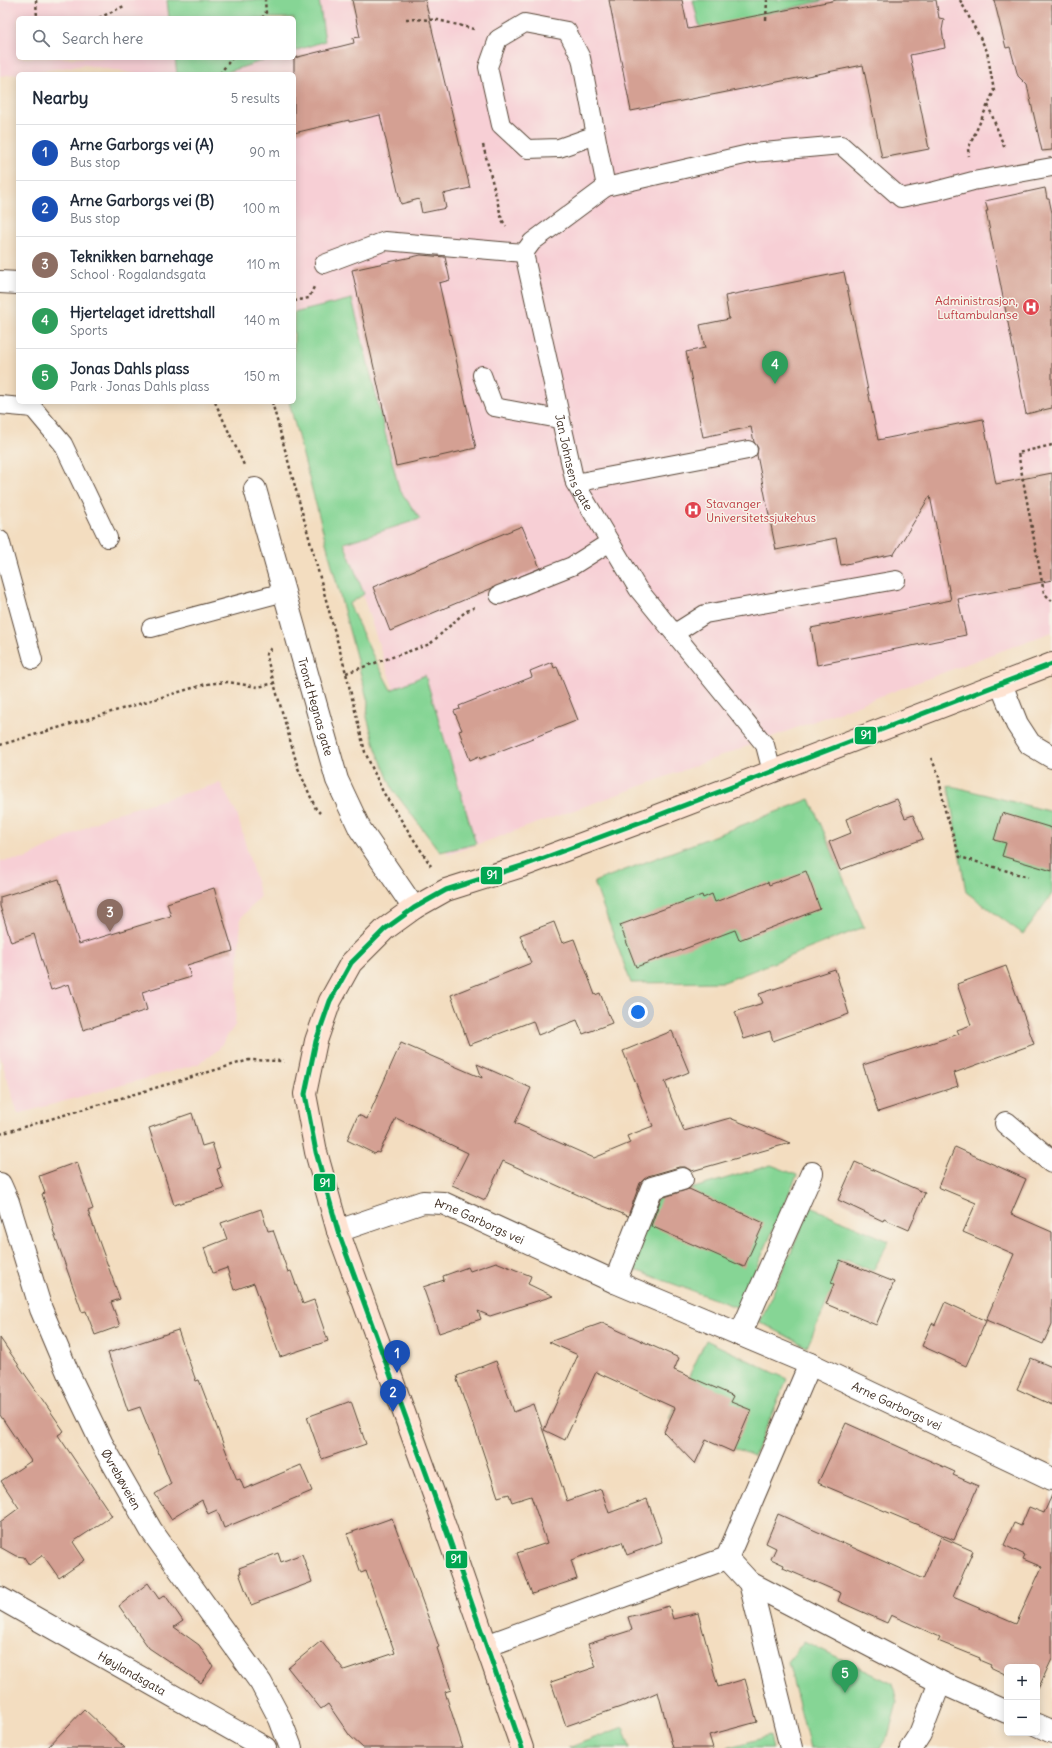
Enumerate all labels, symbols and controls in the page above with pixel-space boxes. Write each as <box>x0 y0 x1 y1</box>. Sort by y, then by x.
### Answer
search box <box>16 16 296 60</box>
icon: search <box>30 27 52 49</box>
text: Search here <box>62 29 143 48</box>
text: Nearby <box>32 87 88 109</box>
text: 5 results <box>231 90 280 107</box>
text: Arne Garborgs vei (A) <box>70 135 213 154</box>
text: 1 <box>42 144 48 161</box>
text: 90 m <box>249 144 280 161</box>
text: Bus stop <box>70 154 120 171</box>
text: Arne Garborgs vei (B) <box>70 191 214 210</box>
text: 2 <box>41 200 49 217</box>
text: 100 m <box>243 200 280 217</box>
text: Bus stop <box>70 210 120 227</box>
text: Teknikken barnehage <box>70 247 213 266</box>
text: 3 <box>41 256 49 273</box>
text: 110 m <box>247 256 280 273</box>
text: School · Rogalandsgata <box>70 266 206 283</box>
place label: Administrasjon, Luftambulanse <box>935 293 1018 322</box>
hospital icon: Administrasjon, Luftambulanse <box>1021 297 1041 317</box>
text: Hjertelaget idrettshall <box>70 303 215 322</box>
text: 4 <box>41 312 49 329</box>
text: 140 m <box>244 312 280 329</box>
text: Sports <box>70 322 108 339</box>
pin: 4 <box>762 351 788 384</box>
text: Jonas Dahls plass <box>70 359 189 378</box>
text: 5 <box>41 368 49 385</box>
text: 150 m <box>244 368 280 385</box>
text: Park · Jonas Dahls plass <box>70 378 209 395</box>
street label: Jan Johnsens gate <box>552 413 597 513</box>
place label: Stavanger Universitetssjukehus <box>706 496 816 525</box>
hospital icon: Stavanger Universitetssjukehus <box>683 500 703 520</box>
street label: Trond Hegnas gate <box>295 656 337 758</box>
line badge: 91 <box>854 726 877 745</box>
text: 91 <box>861 728 871 742</box>
line badge: 91 <box>480 866 503 885</box>
text: 91 <box>487 868 497 882</box>
pin: 3 <box>97 899 123 932</box>
your location <box>628 1002 648 1022</box>
line badge: 91 <box>313 1173 336 1192</box>
text: 91 <box>320 1176 330 1190</box>
street label: Arne Garborgs vei <box>434 1195 527 1247</box>
pin: 1 <box>384 1340 410 1373</box>
street label: Arne Garborgs vei <box>850 1378 944 1433</box>
pin: 2 <box>380 1379 406 1412</box>
street label: Øvrebøveien <box>99 1446 145 1512</box>
line badge: 91 <box>445 1550 468 1569</box>
text: 91 <box>451 1552 461 1566</box>
street label: Høylandsgata <box>96 1648 169 1698</box>
pin: 5 <box>832 1660 858 1693</box>
map controls <box>1004 1664 1040 1736</box>
button: + <box>1004 1664 1040 1700</box>
button: − <box>1004 1700 1040 1736</box>

